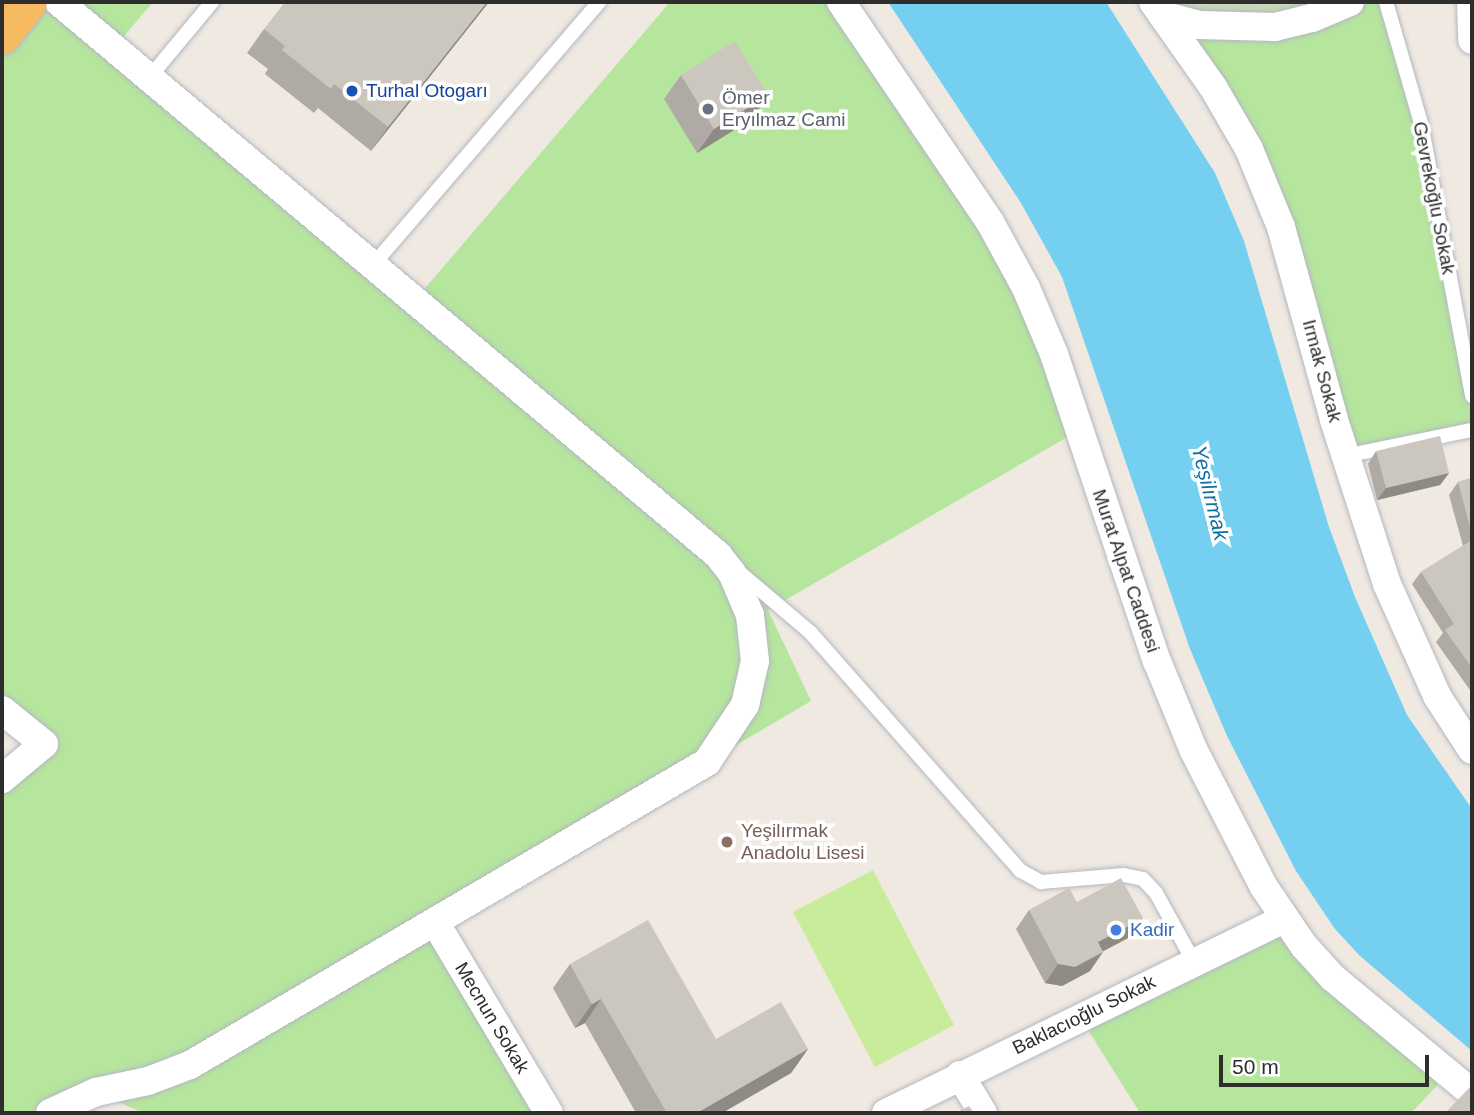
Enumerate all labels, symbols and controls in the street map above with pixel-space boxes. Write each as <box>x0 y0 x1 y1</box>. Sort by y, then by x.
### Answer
place label: Turhal Otogarı <box>366 80 488 102</box>
marker: Turhal Otogarı <box>344 83 360 99</box>
place label: Ömer Eryılmaz Cami <box>722 87 846 131</box>
marker: Ömer Eryılmaz Cami <box>700 101 716 117</box>
street label: Gevrekoğlu Sokak <box>1408 120 1460 276</box>
street label: Irmak Sokak <box>1297 317 1347 425</box>
water label: Yeşilırmak <box>1186 443 1234 543</box>
street label: Murat Alpat Caddesi <box>1087 486 1165 656</box>
place label: Yeşilırmak Anadolu Lisesi <box>741 820 865 864</box>
marker: Yeşilırmak Anadolu Lisesi <box>719 834 735 850</box>
place label: Kadir <box>1130 919 1174 941</box>
marker: Kadir <box>1108 922 1124 938</box>
street label: Mecnun Sokak <box>450 958 534 1078</box>
street label: Baklacıoğlu Sokak <box>1009 970 1159 1060</box>
scale bar <box>1222 1042 1432 1086</box>
text: 50 m <box>1232 1055 1279 1078</box>

